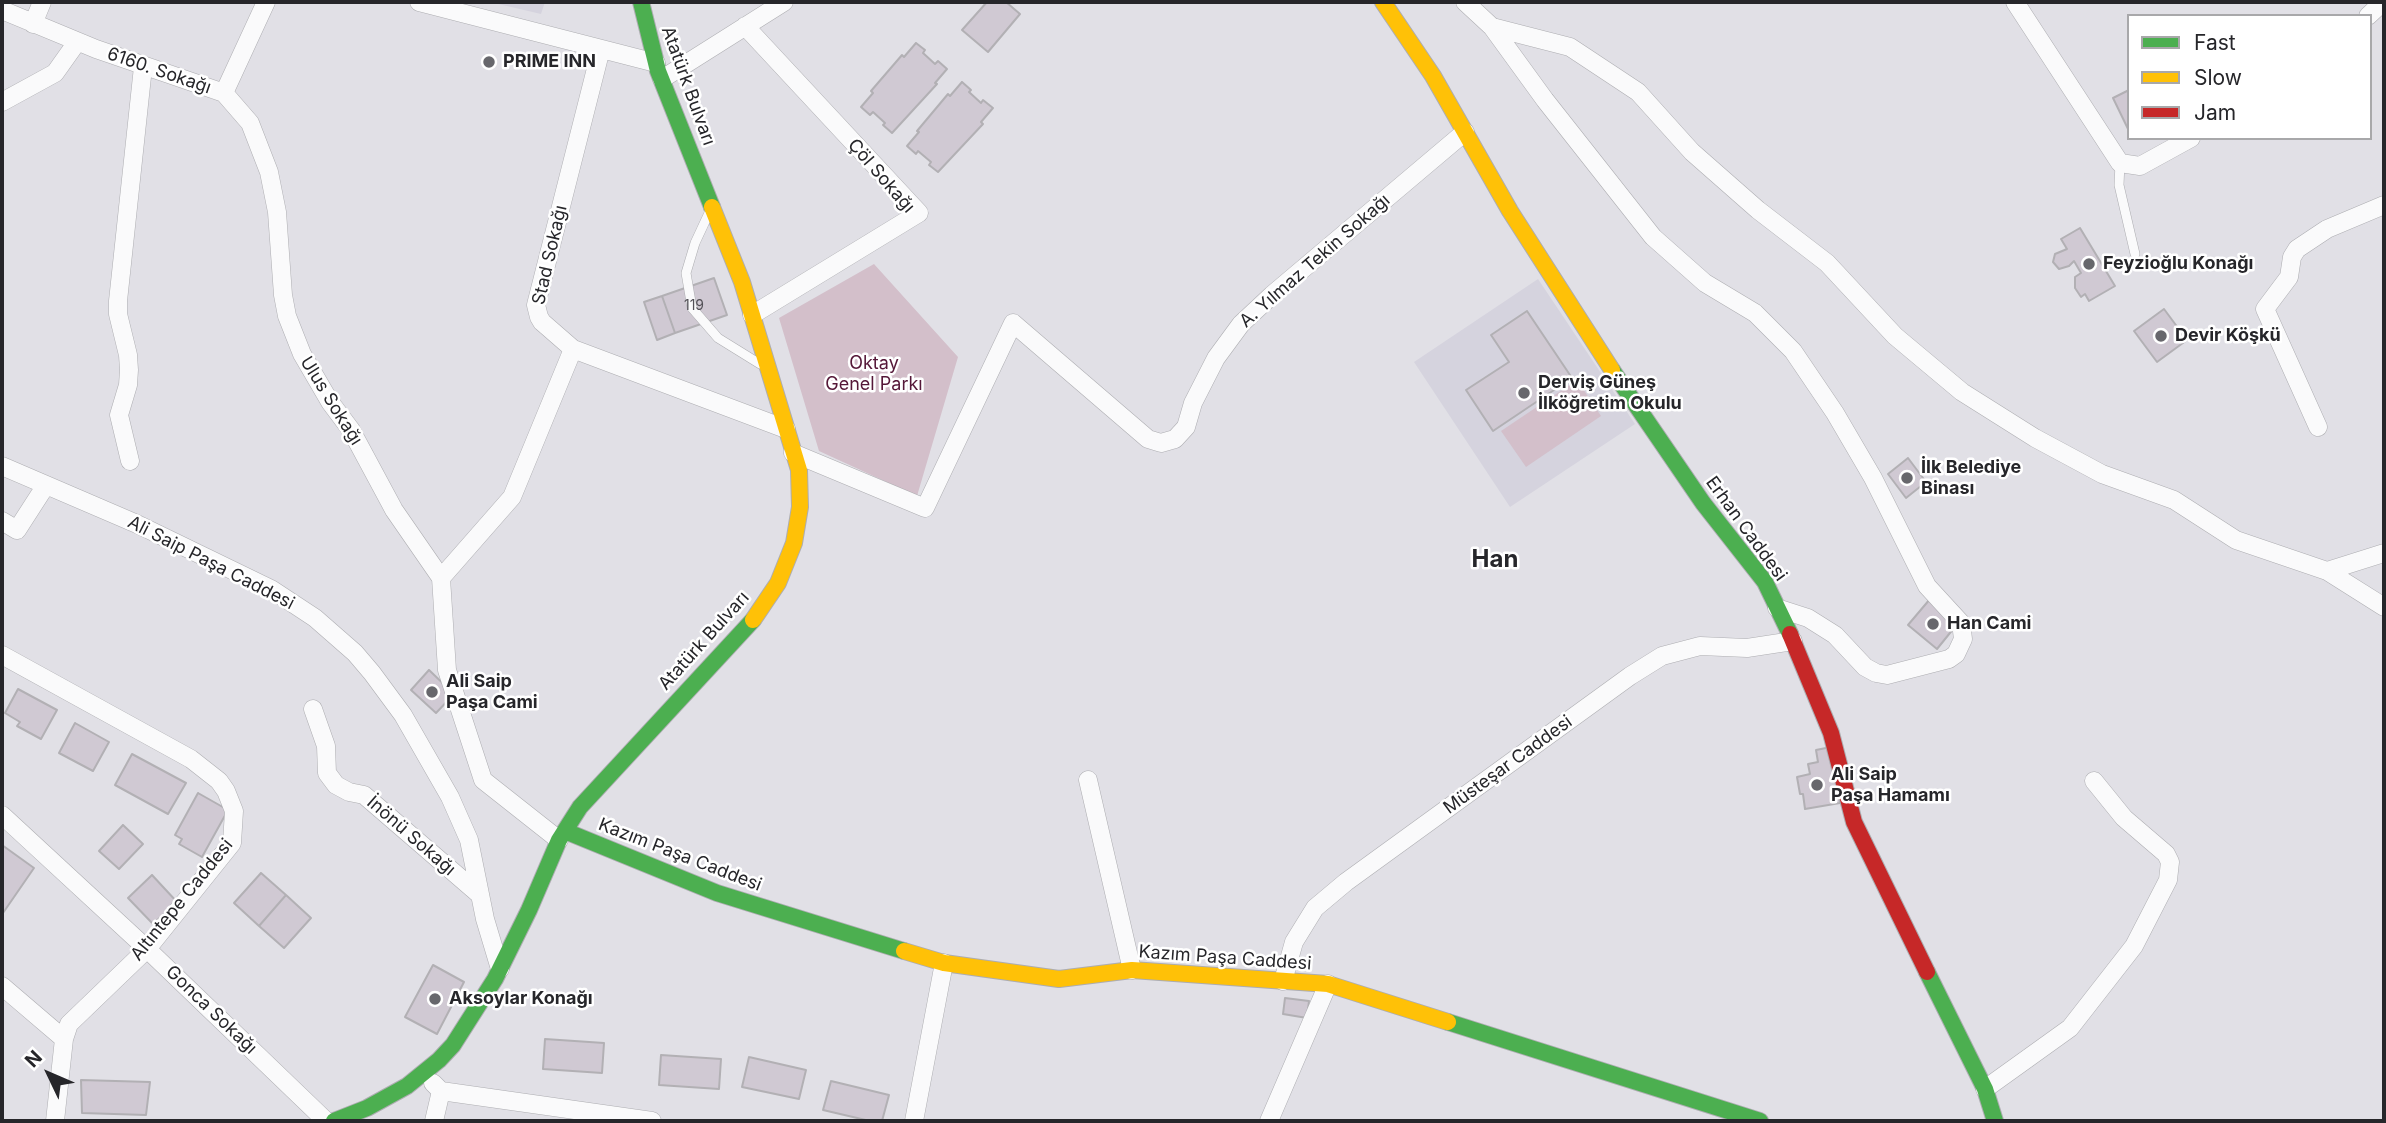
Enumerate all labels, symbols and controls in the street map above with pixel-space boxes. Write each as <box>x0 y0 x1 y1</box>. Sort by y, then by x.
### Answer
legend <box>2127 14 2372 140</box>
street label: Atatürk Bulvarı <box>656 24 720 148</box>
text: Fast <box>2194 30 2236 55</box>
street label: 6160. Sokağı <box>104 43 214 99</box>
place label: PRIME INN <box>503 51 596 73</box>
marker: PRIME INN <box>481 54 497 70</box>
text: Slow <box>2194 65 2242 90</box>
text: Jam <box>2194 100 2236 125</box>
street label: Çöl Sokağı <box>843 135 919 217</box>
street label: A. Yılmaz Tekin Sokağı <box>1235 190 1395 332</box>
street label: Stad Sokağı <box>528 203 572 307</box>
place label: Feyzioğlu Konağı <box>2103 253 2253 275</box>
marker: Feyzioğlu Konağı <box>2081 256 2097 272</box>
house number: 119 <box>684 298 704 314</box>
place label: Devir Köşkü <box>2175 325 2281 347</box>
marker: Devir Köşkü <box>2153 328 2169 344</box>
street label: Ulus Sokağı <box>295 353 367 449</box>
park label: Oktay Genel Parkı <box>825 353 923 396</box>
place label: Derviş Güneş İlköğretim Okulu <box>1538 372 1682 414</box>
marker: Derviş Güneş İlköğretim Okulu <box>1516 385 1532 401</box>
place label: İlk Belediye Binası <box>1921 457 2021 500</box>
marker: İlk Belediye Binası <box>1899 470 1915 486</box>
street label: Erhan Caddesi <box>1701 473 1791 585</box>
street label: Ali Saip Paşa Caddesi <box>124 512 298 614</box>
district label: Han <box>1472 546 1518 574</box>
street label: Atatürk Bulvarı <box>654 587 754 695</box>
place label: Han Cami <box>1947 613 2031 635</box>
marker: Han Cami <box>1925 616 1941 632</box>
place label: Ali Saip Paşa Cami <box>446 671 538 714</box>
marker: Ali Saip Paşa Cami <box>424 684 440 700</box>
street label: Müsteşar Caddesi <box>1439 711 1577 819</box>
place label: Ali Saip Paşa Hamamı <box>1831 764 1950 806</box>
marker: Ali Saip Paşa Hamamı <box>1809 777 1825 793</box>
street label: İnönü Sokağı <box>362 792 460 880</box>
street label: Kazım Paşa Caddesi <box>595 814 765 896</box>
street label: Altıntepe Caddesi <box>126 835 238 965</box>
street label: Kazım Paşa Caddesi <box>1138 941 1312 975</box>
street label: Gonca Sokağı <box>161 961 261 1059</box>
place label: Aksoylar Konağı <box>449 988 593 1010</box>
marker: Aksoylar Konağı <box>427 991 443 1007</box>
north arrow <box>14 1039 84 1109</box>
text: N <box>20 1046 47 1072</box>

